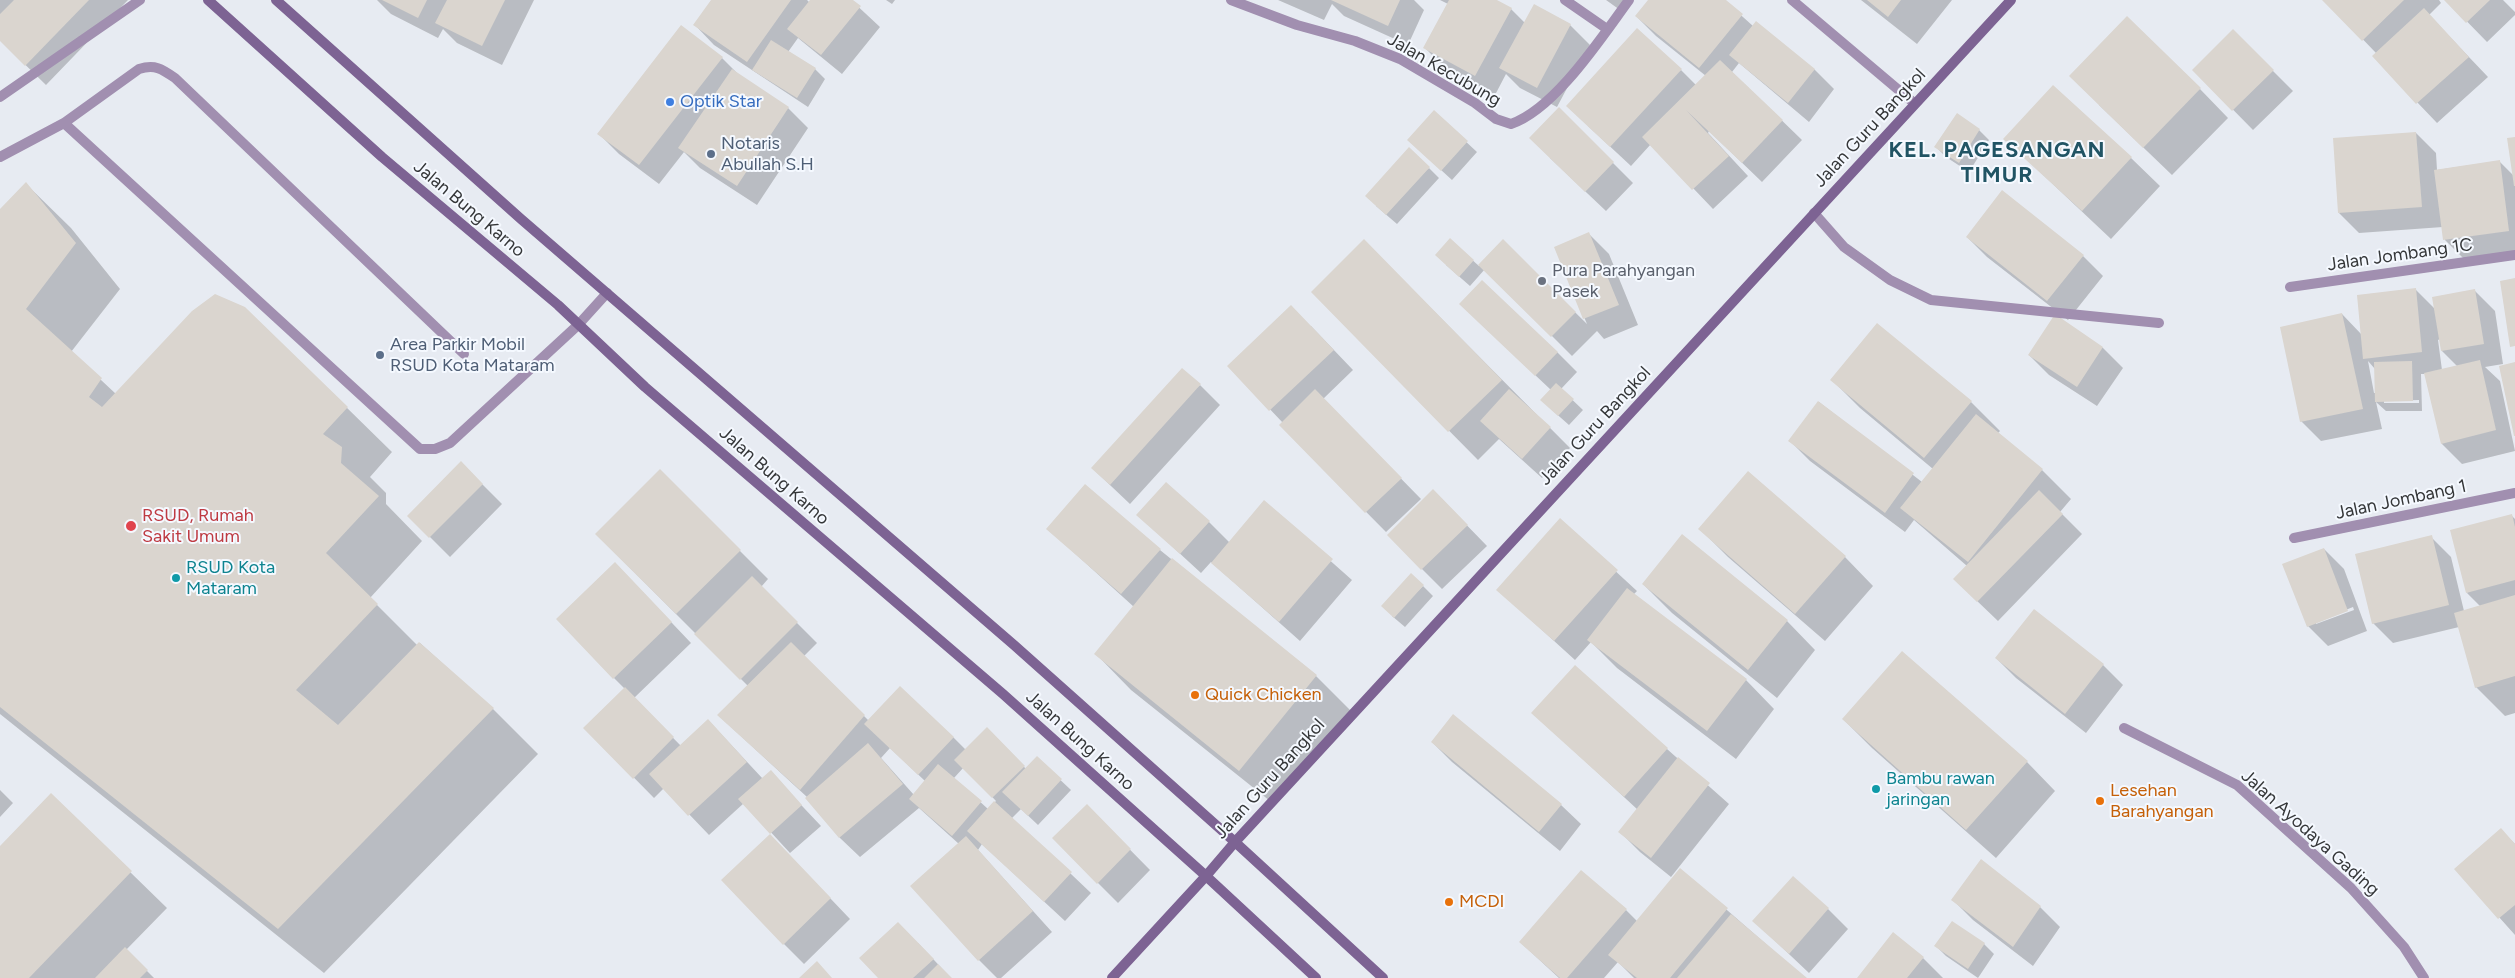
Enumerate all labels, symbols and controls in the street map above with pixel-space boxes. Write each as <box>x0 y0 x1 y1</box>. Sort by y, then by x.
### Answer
street label: Jalan Kecubung <box>1383 29 1505 111</box>
street label: Jalan Guru Bangkol <box>1810 64 1930 192</box>
place label: Optik Star <box>680 91 762 113</box>
marker: Optik Star <box>664 96 676 108</box>
place label: Notaris Abullah S.H <box>721 133 814 176</box>
district label: KEL. PAGESANGAN TIMUR <box>1887 138 2107 190</box>
marker: Notaris Abullah S.H <box>705 148 717 160</box>
street label: Jalan Bung Karno <box>409 156 529 262</box>
street label: Jalan Jombang 1C <box>2326 234 2474 276</box>
place label: Pura Parahyangan Pasek <box>1552 260 1695 302</box>
marker: Pura Parahyangan Pasek <box>1536 275 1548 287</box>
place label: Area Parkir Mobil RSUD Kota Mataram <box>390 334 554 376</box>
marker: Area Parkir Mobil RSUD Kota Mataram <box>374 349 386 361</box>
street label: Jalan Guru Bangkol <box>1535 362 1655 490</box>
street label: Jalan Bung Karno <box>715 422 833 530</box>
street label: Jalan Jombang 1 <box>2334 476 2468 524</box>
place label: RSUD, Rumah Sakit Umum <box>142 505 254 548</box>
marker: RSUD, Rumah Sakit Umum <box>124 519 138 533</box>
place label: RSUD Kota Mataram <box>186 557 275 600</box>
marker: RSUD Kota Mataram <box>170 572 182 584</box>
place label: Quick Chicken <box>1205 684 1322 706</box>
street label: Jalan Bung Karno <box>1021 687 1139 795</box>
marker: Quick Chicken <box>1189 689 1201 701</box>
street label: Jalan Guru Bangkol <box>1210 715 1330 843</box>
street label: Jalan Ayodaya Gading <box>2236 765 2384 901</box>
place label: Bambu rawan jaringan <box>1886 768 1995 811</box>
place label: Lesehan Barahyangan <box>2110 780 2214 822</box>
marker: Bambu rawan jaringan <box>1870 783 1882 795</box>
marker: Lesehan Barahyangan <box>2094 795 2106 807</box>
place label: MCDI <box>1459 891 1504 913</box>
marker: MCDI <box>1443 896 1455 908</box>

